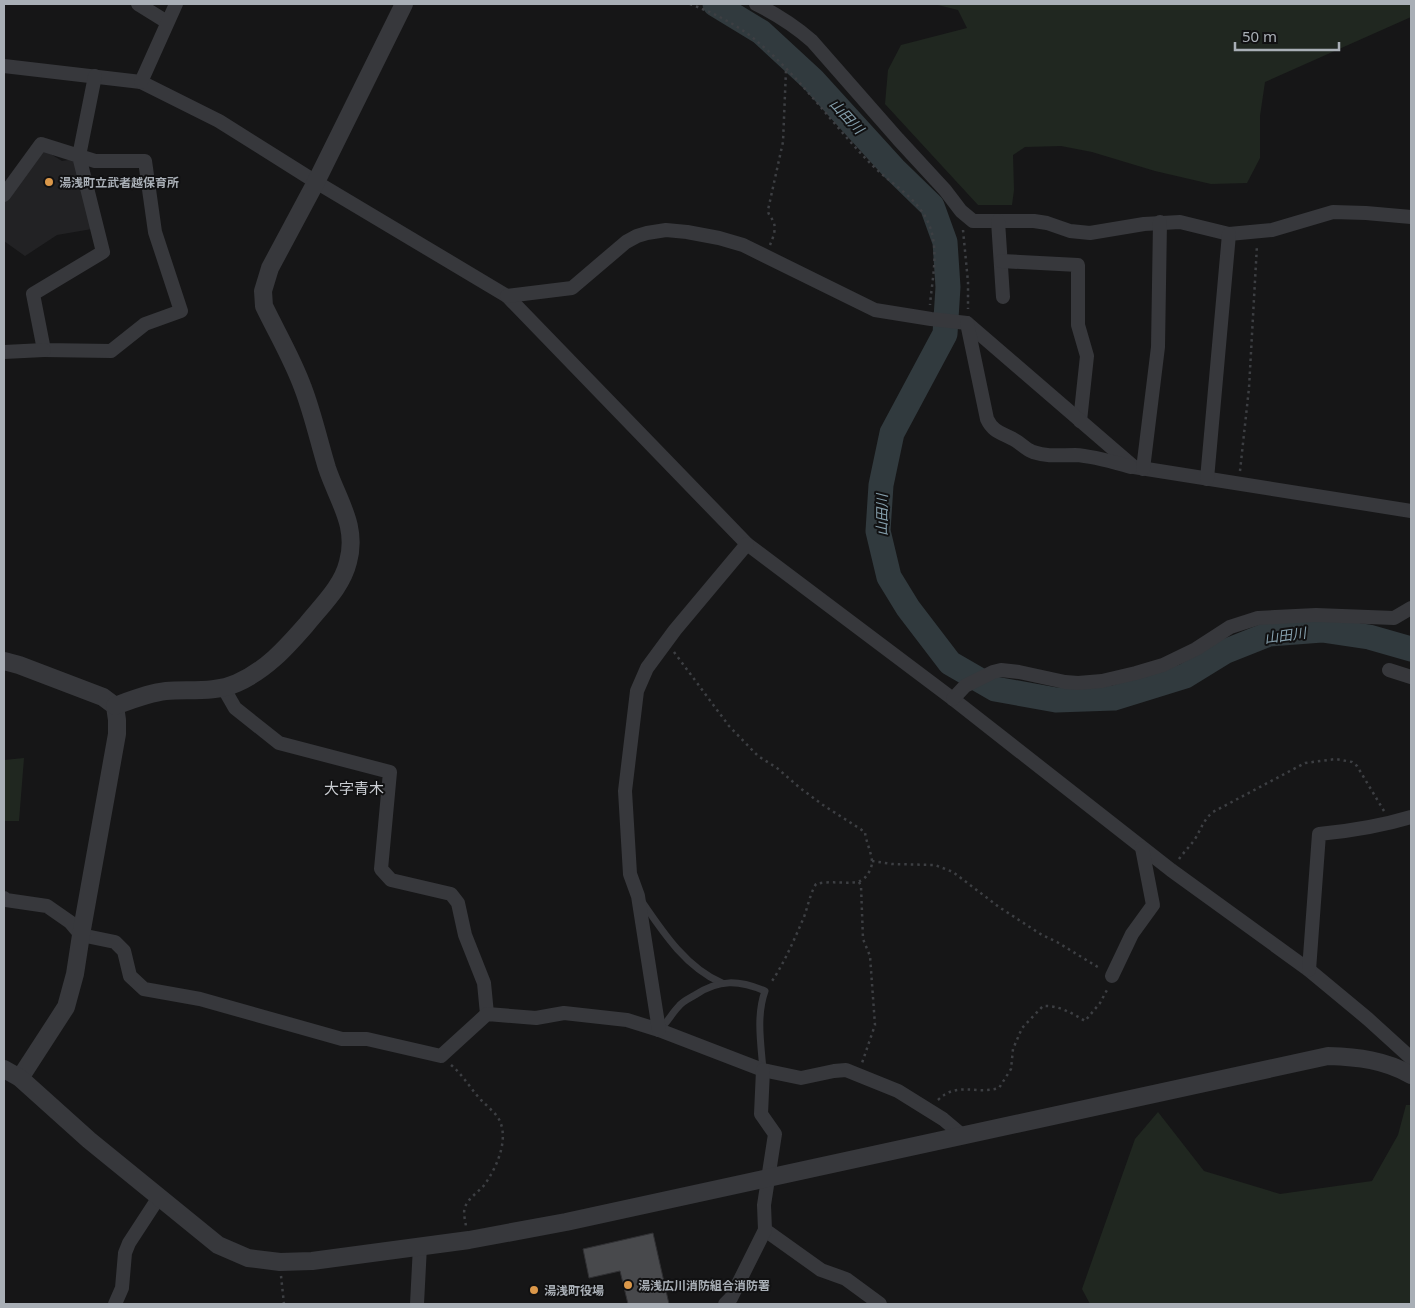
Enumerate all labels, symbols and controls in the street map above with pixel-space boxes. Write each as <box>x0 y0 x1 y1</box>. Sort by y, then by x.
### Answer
scale bar <box>1235 20 1339 52</box>
text: 50 m <box>1242 26 1277 46</box>
water label: 山田川 <box>826 94 870 139</box>
place label: 湯浅町立武者越保育所 <box>59 174 179 191</box>
marker: 湯浅町立武者越保育所 <box>43 176 55 188</box>
water label: 山田川 <box>872 492 891 536</box>
water label: 山田川 <box>1263 622 1309 647</box>
district label: 大字青木 <box>324 778 384 798</box>
place label: 湯浅広川消防組合消防署 <box>638 1277 770 1294</box>
marker: 湯浅広川消防組合消防署 <box>622 1279 634 1291</box>
place label: 湯浅町役場 <box>544 1282 604 1299</box>
marker: 湯浅町役場 <box>528 1284 540 1296</box>

